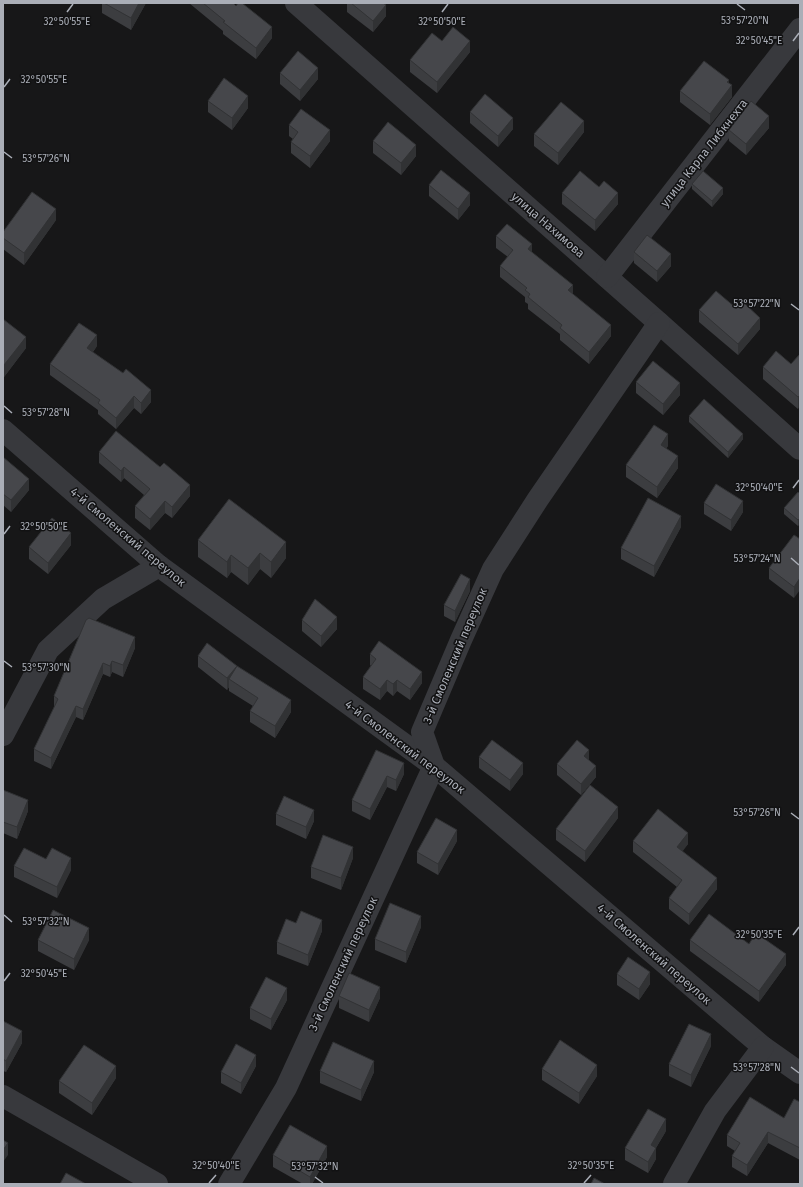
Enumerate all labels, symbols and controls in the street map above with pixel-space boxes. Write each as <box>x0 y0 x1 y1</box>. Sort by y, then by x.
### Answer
text: 53°57'20"N <box>721 15 769 27</box>
text: 32°50'55"E <box>44 16 90 28</box>
text: 32°50'50"E <box>418 16 466 28</box>
text: 32°50'45"E <box>736 35 782 47</box>
text: 32°50'55"E <box>21 74 67 86</box>
street label: улица Карла Либкнехта <box>658 96 750 210</box>
text: 53°57'26"N <box>22 153 70 165</box>
street label: улица Нахимова <box>508 189 588 261</box>
text: 53°57'22"N <box>733 298 781 310</box>
text: 53°57'28"N <box>22 407 70 419</box>
text: 32°50'40"E <box>735 482 783 494</box>
street label: 4-й Смоленский переулок <box>67 485 189 590</box>
text: 32°50'50"E <box>20 521 68 533</box>
text: 53°57'24"N <box>734 553 780 565</box>
street label: 3-й Смоленский переулок <box>420 585 490 726</box>
text: 53°57'30"N <box>22 662 70 674</box>
street label: 4-й Смоленский переулок <box>342 697 468 797</box>
text: 53°57'26"N <box>733 807 781 819</box>
street label: 3-й Смоленский переулок <box>306 894 381 1033</box>
street label: 4-й Смоленский переулок <box>594 901 714 1008</box>
text: 53°57'32"N <box>22 916 70 928</box>
text: 32°50'35"E <box>736 929 782 941</box>
text: 32°50'45"E <box>21 968 67 980</box>
text: 53°57'28"N <box>733 1062 781 1074</box>
text: 32°50'40"E <box>192 1160 240 1172</box>
text: 32°50'35"E <box>568 1160 614 1172</box>
text: 53°57'32"N <box>291 1161 339 1173</box>

